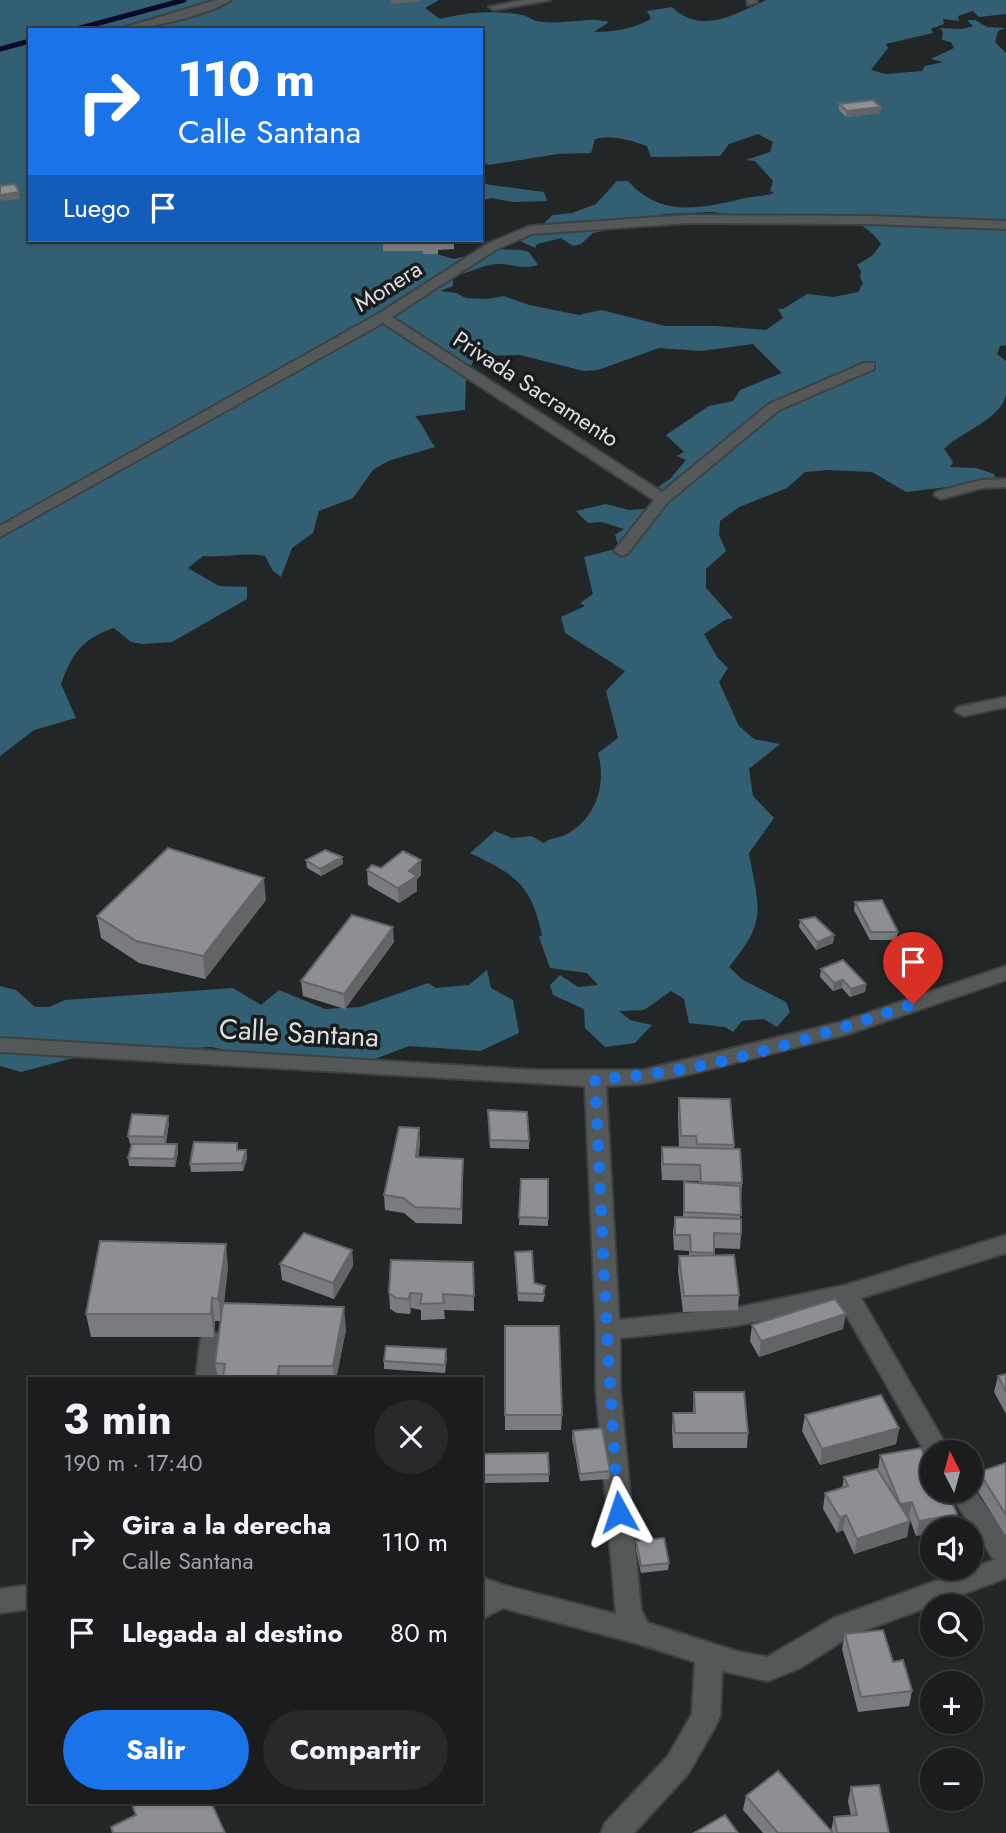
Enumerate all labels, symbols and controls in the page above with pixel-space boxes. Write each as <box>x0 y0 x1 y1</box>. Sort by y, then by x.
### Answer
text: 110 m <box>178 44 315 114</box>
icon: right <box>63 56 154 147</box>
text: Calle Santana <box>178 109 361 155</box>
text: Luego <box>63 189 130 227</box>
icon: arrive <box>144 189 182 227</box>
street label: Monera <box>348 252 428 320</box>
street label: Privada Sacramento <box>446 323 626 455</box>
pin <box>883 932 943 1004</box>
icon: arrive <box>894 943 932 981</box>
street label: Calle Santana <box>218 1008 380 1058</box>
text: 3 min <box>63 1389 172 1450</box>
button: close <box>374 1400 448 1474</box>
north arrow <box>920 1440 984 1503</box>
map controls <box>920 1440 983 1811</box>
text: 190 m · 17:40 <box>63 1446 202 1480</box>
position arrow <box>582 1475 656 1549</box>
text: Gira a la derecha <box>122 1506 331 1544</box>
button: sound <box>920 1517 983 1580</box>
icon: right <box>63 1523 101 1561</box>
text: 110 m <box>381 1523 448 1561</box>
text: Calle Santana <box>122 1544 254 1578</box>
button: search <box>920 1594 983 1657</box>
icon: arrive <box>63 1614 101 1652</box>
text: Llegada al destino <box>122 1614 343 1652</box>
text: 80 m <box>390 1614 448 1652</box>
button: + <box>920 1671 983 1734</box>
button: Salir <box>63 1710 249 1790</box>
button: Compartir <box>263 1710 448 1790</box>
button: − <box>920 1748 983 1811</box>

